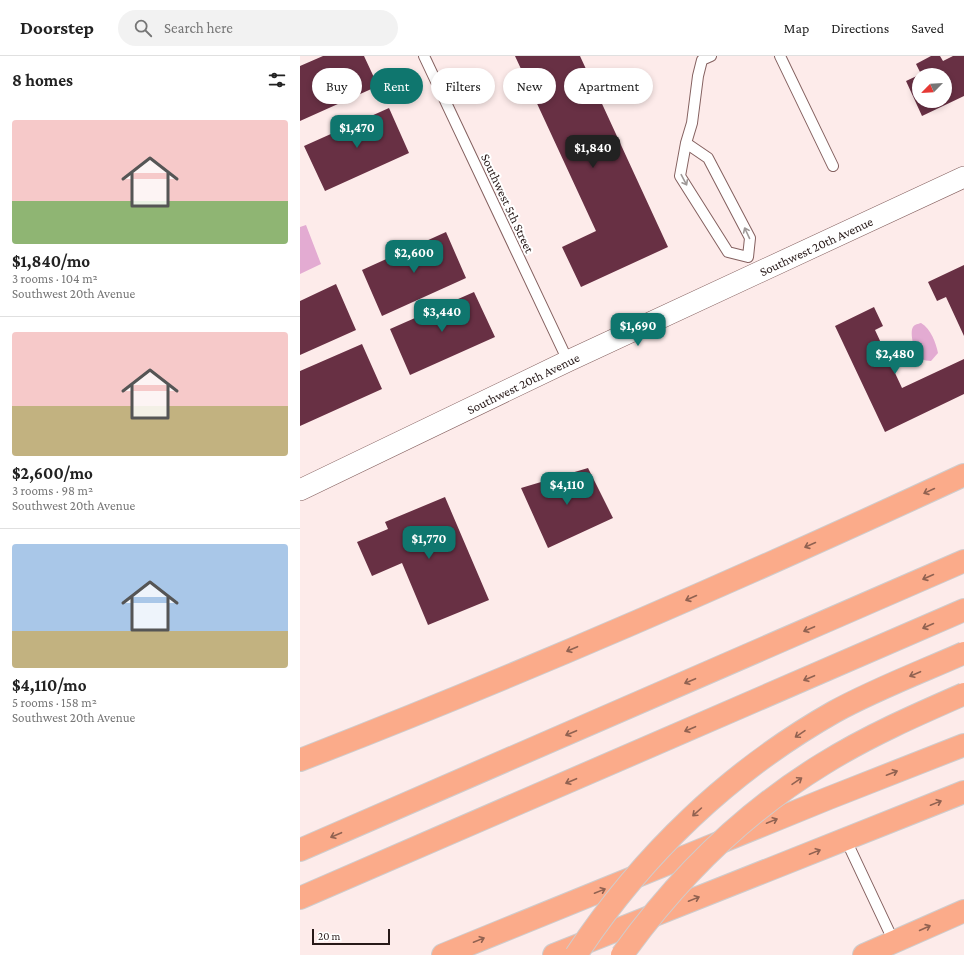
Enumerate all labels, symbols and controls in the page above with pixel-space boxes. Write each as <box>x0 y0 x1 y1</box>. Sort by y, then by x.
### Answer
search box <box>118 10 398 46</box>
text: Doorstep <box>20 17 94 38</box>
icon: search <box>132 17 154 39</box>
text: Search here <box>164 20 233 36</box>
text: Map <box>784 20 809 36</box>
text: Directions <box>831 20 889 36</box>
text: Saved <box>911 20 944 36</box>
chip: Buy <box>312 68 362 104</box>
chip: Rent <box>370 68 423 104</box>
chip: Filters <box>431 68 495 104</box>
chip: New <box>503 68 556 104</box>
chip: Apartment <box>564 68 653 104</box>
north arrow <box>912 68 952 108</box>
map controls <box>912 68 952 108</box>
icon: filters <box>266 69 288 91</box>
text: 8 homes <box>12 71 73 90</box>
pin: $1,470 <box>324 115 390 149</box>
text: $1,470 <box>339 120 375 135</box>
pin: $1,840 <box>560 135 626 169</box>
text: $1,840 <box>574 140 612 155</box>
icon: home <box>114 146 186 218</box>
street label: Southwest 5th Street <box>478 151 537 256</box>
one-way arrow <box>680 174 688 186</box>
street label: Southwest 20th Avenue <box>757 213 875 279</box>
one-way arrow <box>743 227 750 239</box>
pin: $2,600 <box>381 240 447 274</box>
text: $2,600 <box>394 245 434 260</box>
text: $1,840/mo <box>12 252 90 271</box>
text: 3 rooms · 104 m² <box>12 271 98 286</box>
text: Southwest 20th Avenue <box>12 286 135 301</box>
pin: $3,440 <box>409 299 475 333</box>
text: $3,440 <box>423 304 461 319</box>
pin: $1,690 <box>605 313 671 347</box>
text: $1,690 <box>620 318 656 333</box>
pin: $2,480 <box>862 341 928 375</box>
text: $2,480 <box>875 346 915 361</box>
street label: Southwest 20th Avenue <box>465 350 582 417</box>
icon: home <box>114 358 186 430</box>
text: $2,600/mo <box>12 464 93 483</box>
pin: $4,110 <box>534 472 600 506</box>
text: $4,110 <box>550 477 584 492</box>
text: 3 rooms · 98 m² <box>12 483 93 498</box>
one-way arrow <box>923 488 935 495</box>
text: Southwest 20th Avenue <box>12 498 135 513</box>
pin: $1,770 <box>396 526 462 560</box>
text: $1,770 <box>412 531 446 546</box>
one-way arrow <box>805 542 817 549</box>
icon: home <box>114 570 186 642</box>
one-way arrow <box>923 574 935 581</box>
one-way arrow <box>686 595 698 602</box>
one-way arrow <box>923 623 935 630</box>
one-way arrow <box>804 626 816 634</box>
one-way arrow <box>566 645 578 653</box>
one-way arrow <box>910 671 922 678</box>
one-way arrow <box>804 674 816 682</box>
text: $4,110/mo <box>12 676 87 695</box>
one-way arrow <box>685 678 697 685</box>
text: 5 rooms · 158 m² <box>12 695 97 710</box>
text: Southwest 20th Avenue <box>12 710 135 725</box>
one-way arrow <box>684 726 696 733</box>
one-way arrow <box>565 730 577 737</box>
one-way arrow <box>795 730 806 738</box>
one-way arrow <box>886 768 898 776</box>
one-way arrow <box>792 776 803 785</box>
one-way arrow <box>565 778 577 785</box>
one-way arrow <box>929 799 941 807</box>
one-way arrow <box>692 808 702 817</box>
one-way arrow <box>765 817 777 824</box>
one-way arrow <box>330 831 342 839</box>
one-way arrow <box>809 847 821 855</box>
one-way arrow <box>593 887 605 895</box>
one-way arrow <box>688 895 700 903</box>
one-way arrow <box>919 924 931 931</box>
scale bar <box>312 927 390 946</box>
text: 20 m <box>318 930 340 942</box>
one-way arrow <box>473 936 485 944</box>

